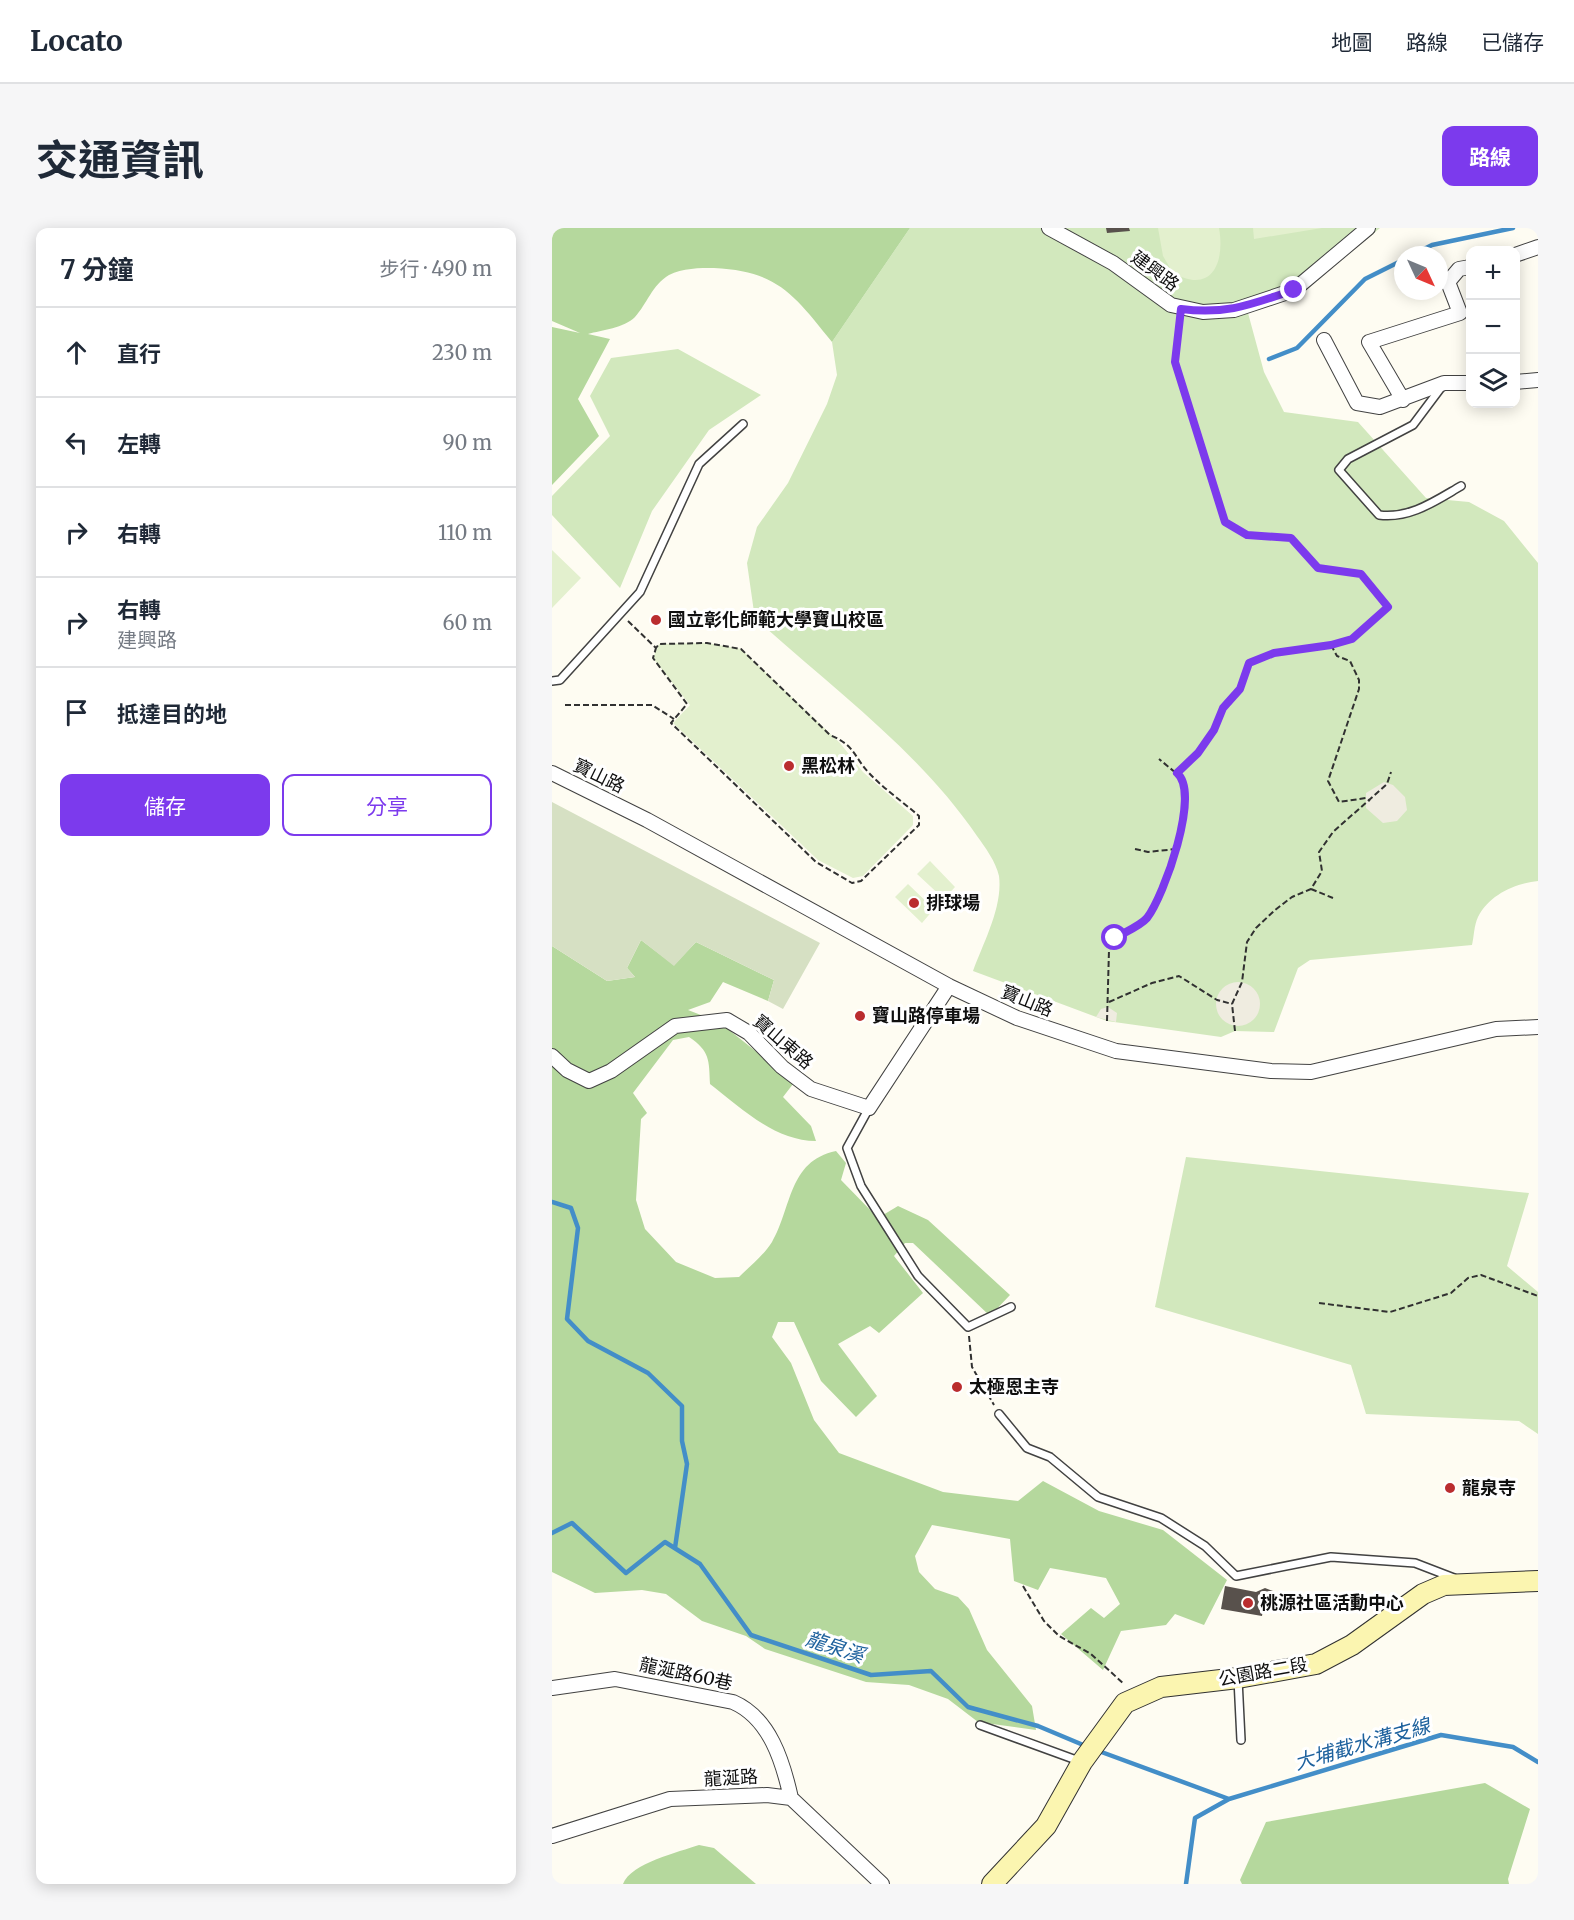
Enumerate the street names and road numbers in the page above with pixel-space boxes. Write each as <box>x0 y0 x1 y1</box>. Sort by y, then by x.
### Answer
street label: 建興路 <box>1127 245 1184 296</box>
street label: 寶山路 <box>570 753 629 798</box>
street label: 寶山路 <box>998 980 1057 1021</box>
street label: 寶山東路 <box>749 1009 818 1074</box>
street label: 龍涎路60巷 <box>638 1652 735 1695</box>
street label: 公園路二段 <box>1217 1652 1309 1691</box>
street label: 龍涎路 <box>703 1765 759 1790</box>

